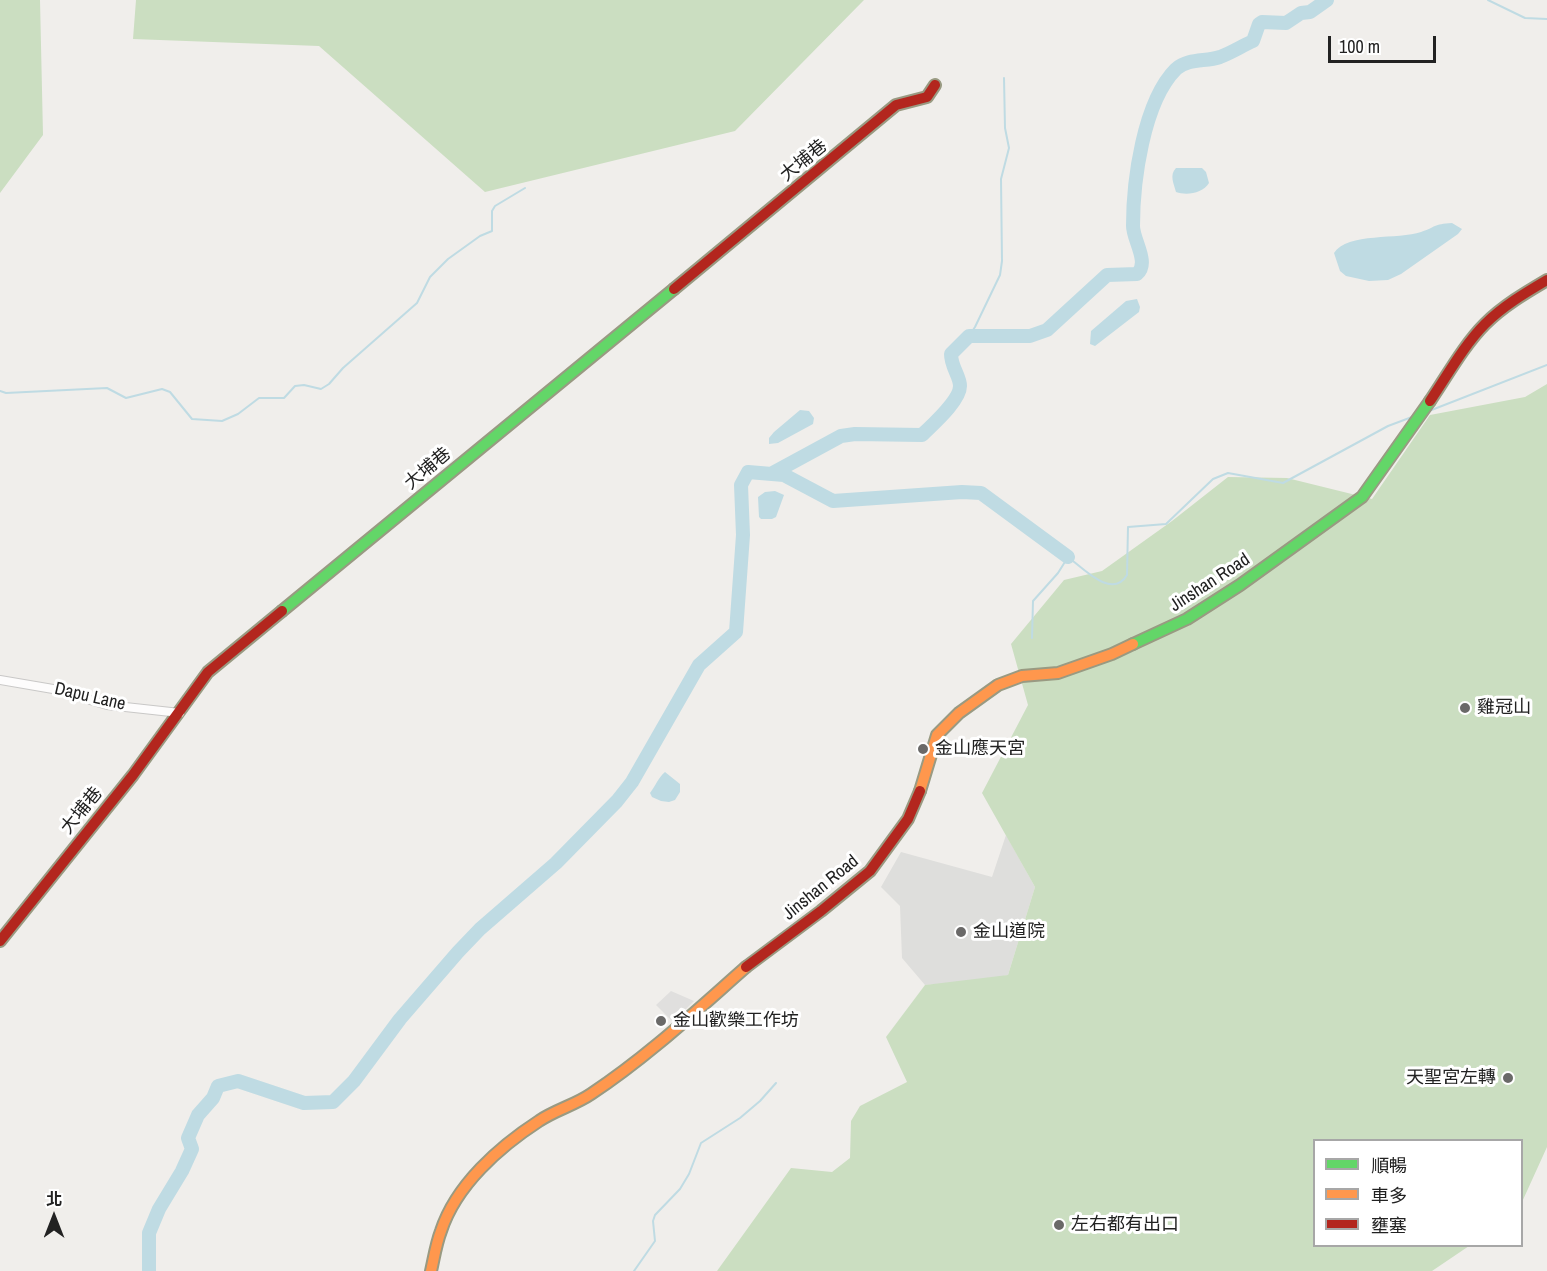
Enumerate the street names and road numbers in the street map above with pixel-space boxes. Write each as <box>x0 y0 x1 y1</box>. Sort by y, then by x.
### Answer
street label: 大埔巷 <box>776 136 832 186</box>
street label: 大埔巷 <box>400 443 456 495</box>
street label: Jinshan Road <box>1166 549 1254 617</box>
street label: Dapu Lane <box>52 678 128 716</box>
street label: 大埔巷 <box>57 783 107 839</box>
street label: Jinshan Road <box>779 851 863 925</box>

